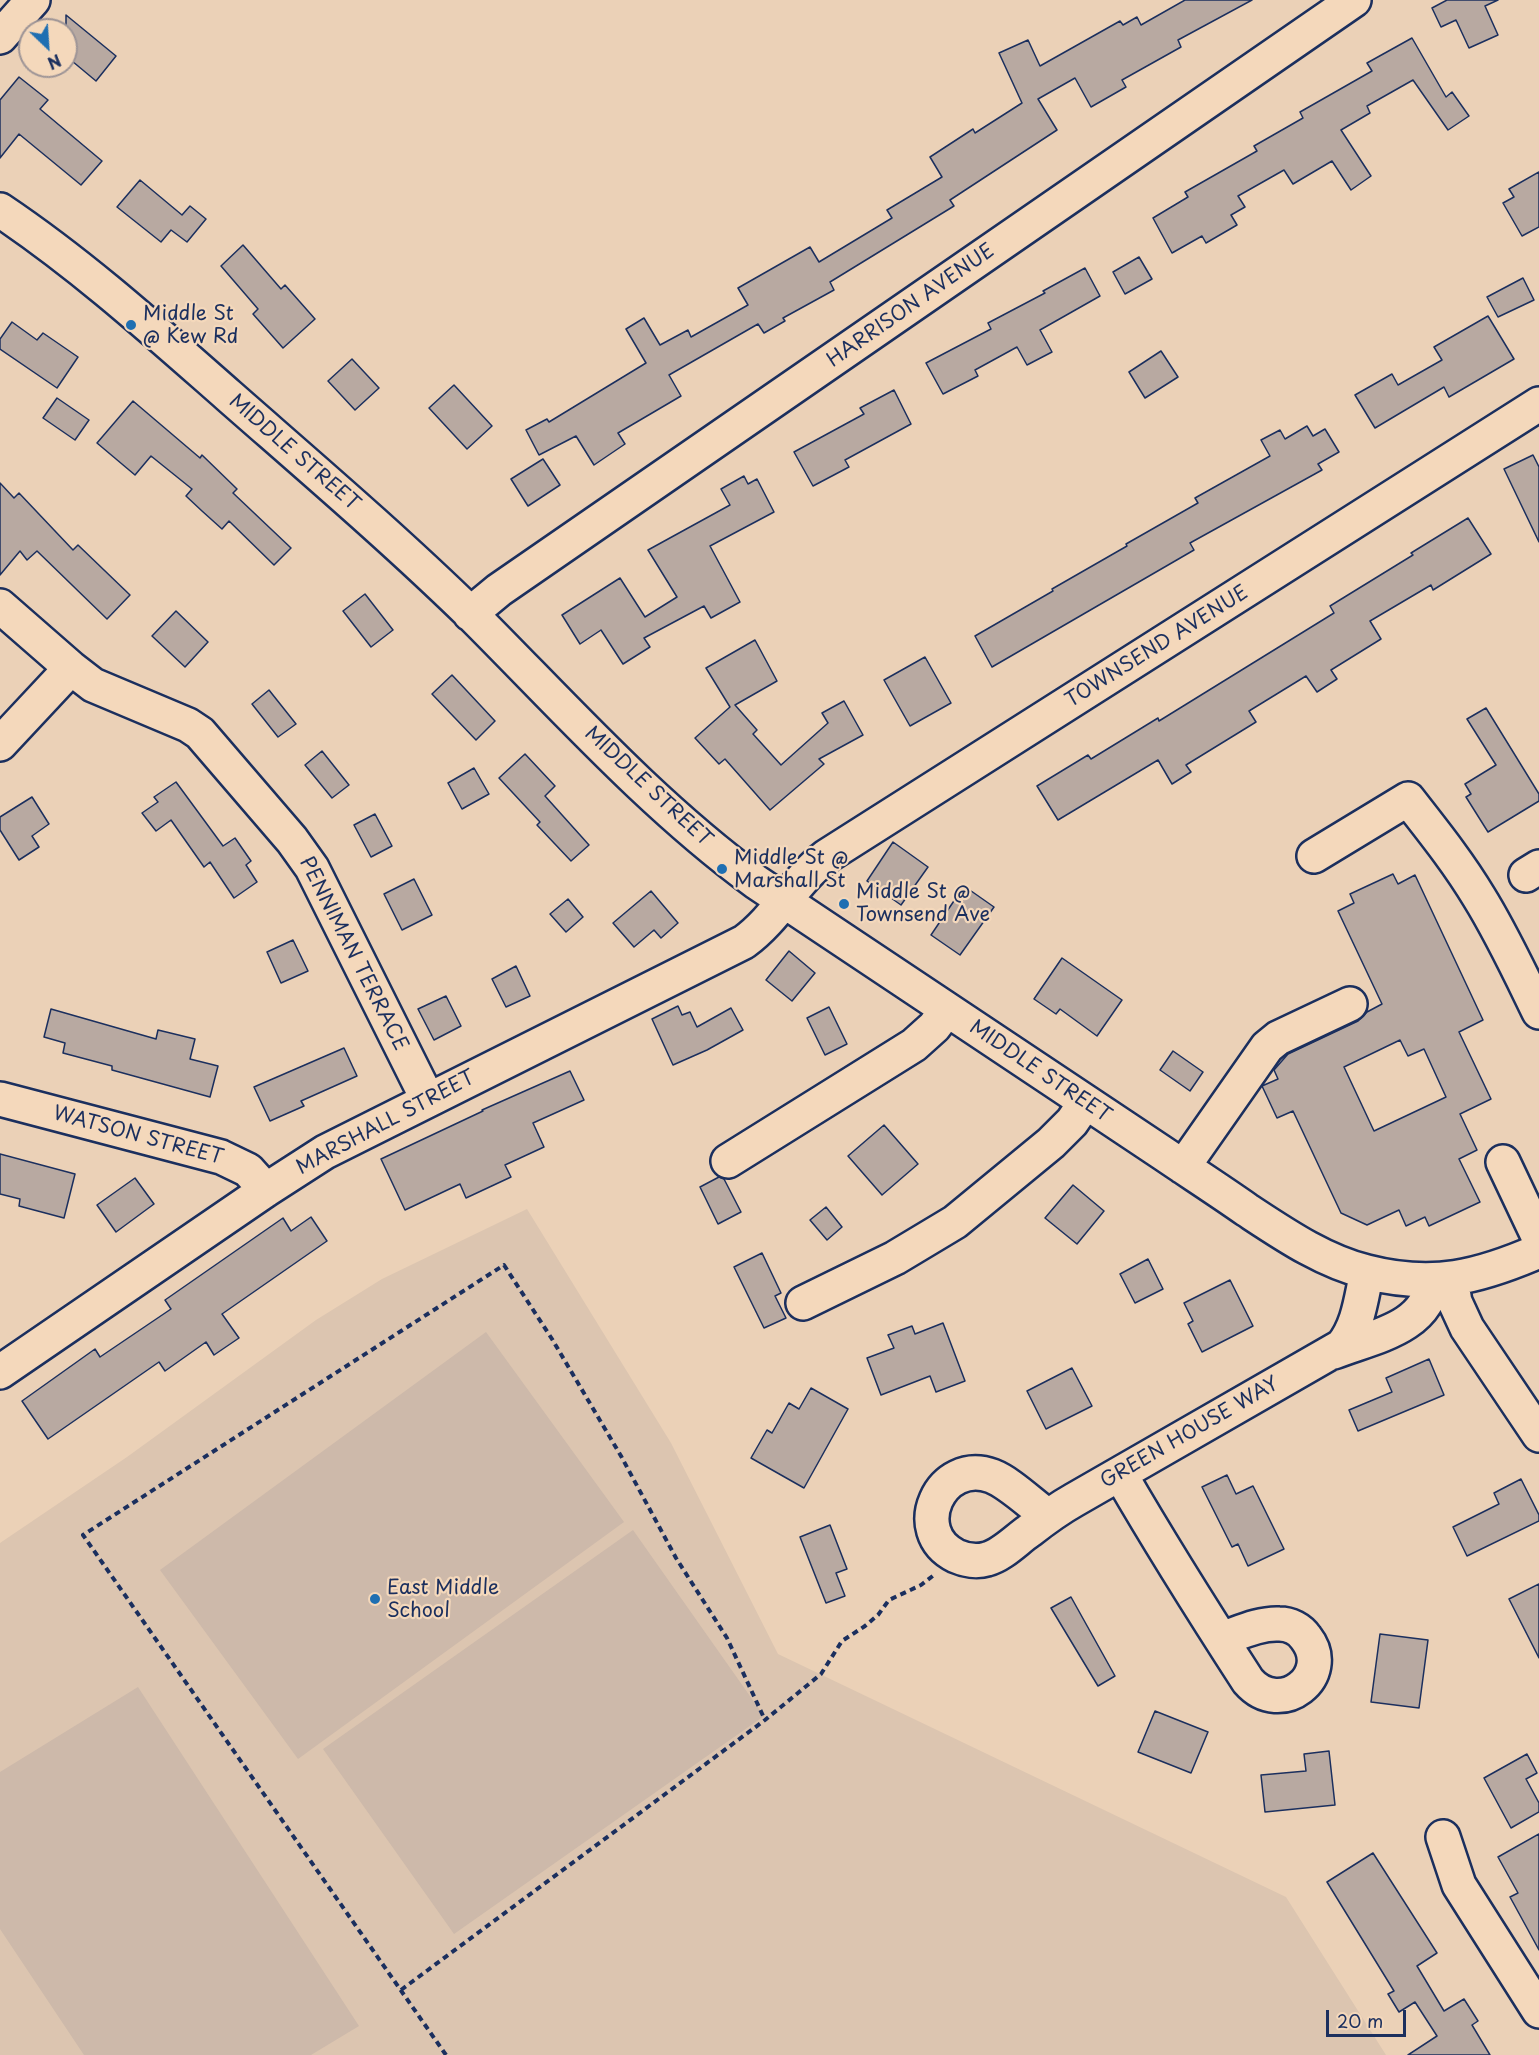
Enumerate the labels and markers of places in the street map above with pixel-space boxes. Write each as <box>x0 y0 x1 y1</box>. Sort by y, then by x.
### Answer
place label: Middle St @ Kew Rd <box>143 302 238 349</box>
marker: Middle St @ Kew Rd <box>124 318 138 332</box>
place label: Middle St @ Marshall St <box>734 846 848 893</box>
marker: Middle St @ Marshall St <box>715 862 729 876</box>
place label: Middle St @ Townsend Ave <box>856 880 990 927</box>
marker: Middle St @ Townsend Ave <box>837 897 851 911</box>
place label: East Middle School <box>387 1576 499 1623</box>
marker: East Middle School <box>368 1592 382 1606</box>

